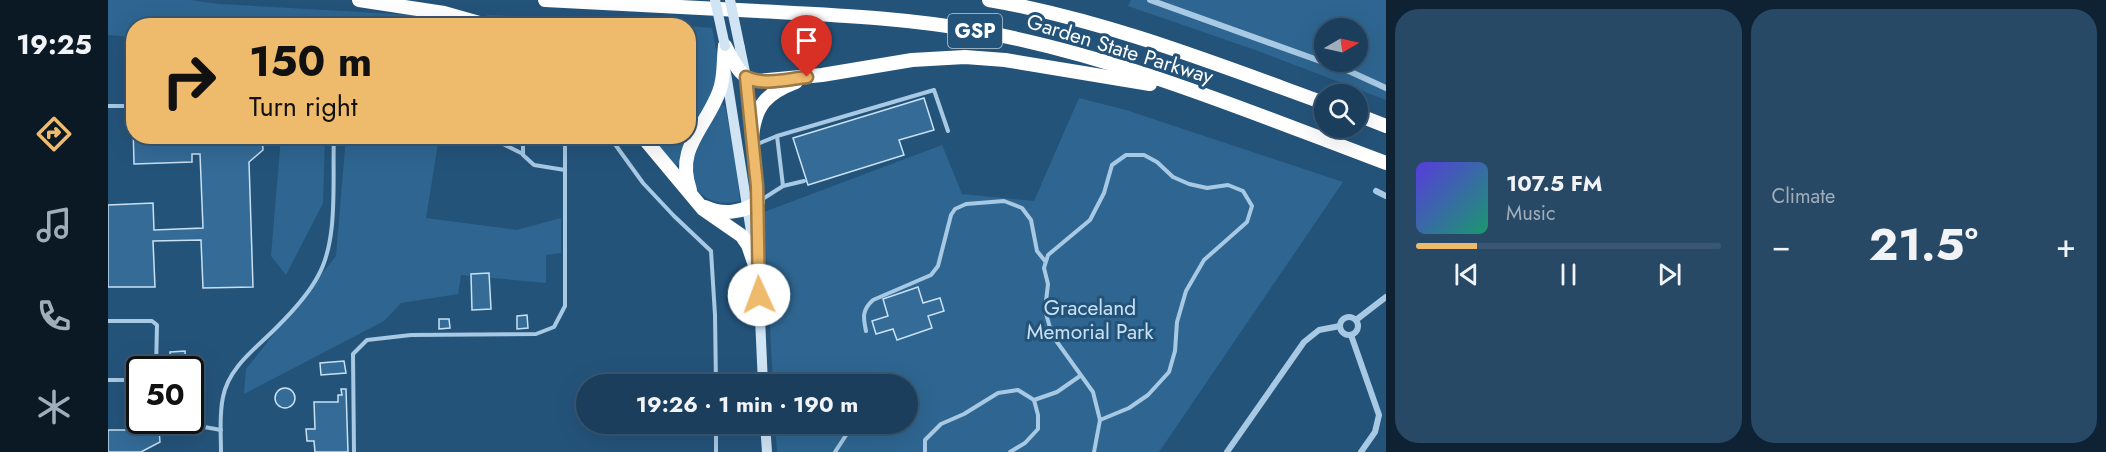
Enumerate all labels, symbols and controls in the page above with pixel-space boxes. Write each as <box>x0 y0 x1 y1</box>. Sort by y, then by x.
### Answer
street label: Garden State Parkway <box>1023 6 1218 92</box>
road number: GSP <box>948 14 1002 48</box>
pin <box>781 15 832 77</box>
north arrow <box>1314 18 1368 72</box>
map controls <box>1314 18 1368 138</box>
icon: arrive <box>790 24 823 57</box>
text: 19:25 <box>16 25 92 64</box>
text: 150 m <box>249 31 372 92</box>
icon: right <box>150 42 228 120</box>
button: search <box>1314 84 1368 138</box>
text: Turn right <box>249 87 357 126</box>
icon: directions <box>33 113 75 155</box>
text: 107.5 FM <box>1506 167 1602 199</box>
text: Climate <box>1772 182 1835 211</box>
text: Music <box>1506 199 1556 228</box>
icon: music <box>33 204 75 246</box>
text: 21.5° <box>1869 212 1978 277</box>
text: − <box>1772 222 1791 269</box>
text: + <box>2056 222 2076 269</box>
icon: previous <box>1450 258 1483 291</box>
icon: pause <box>1552 258 1585 291</box>
icon: next <box>1653 258 1686 291</box>
position arrow <box>727 263 791 327</box>
park label: Graceland Memorial Park <box>1027 293 1154 347</box>
icon: phone <box>33 295 75 337</box>
speed limit sign: 50 <box>126 356 204 434</box>
icon: climate <box>33 386 75 428</box>
text: 19:26 · 1 min · 190 m <box>636 388 858 420</box>

